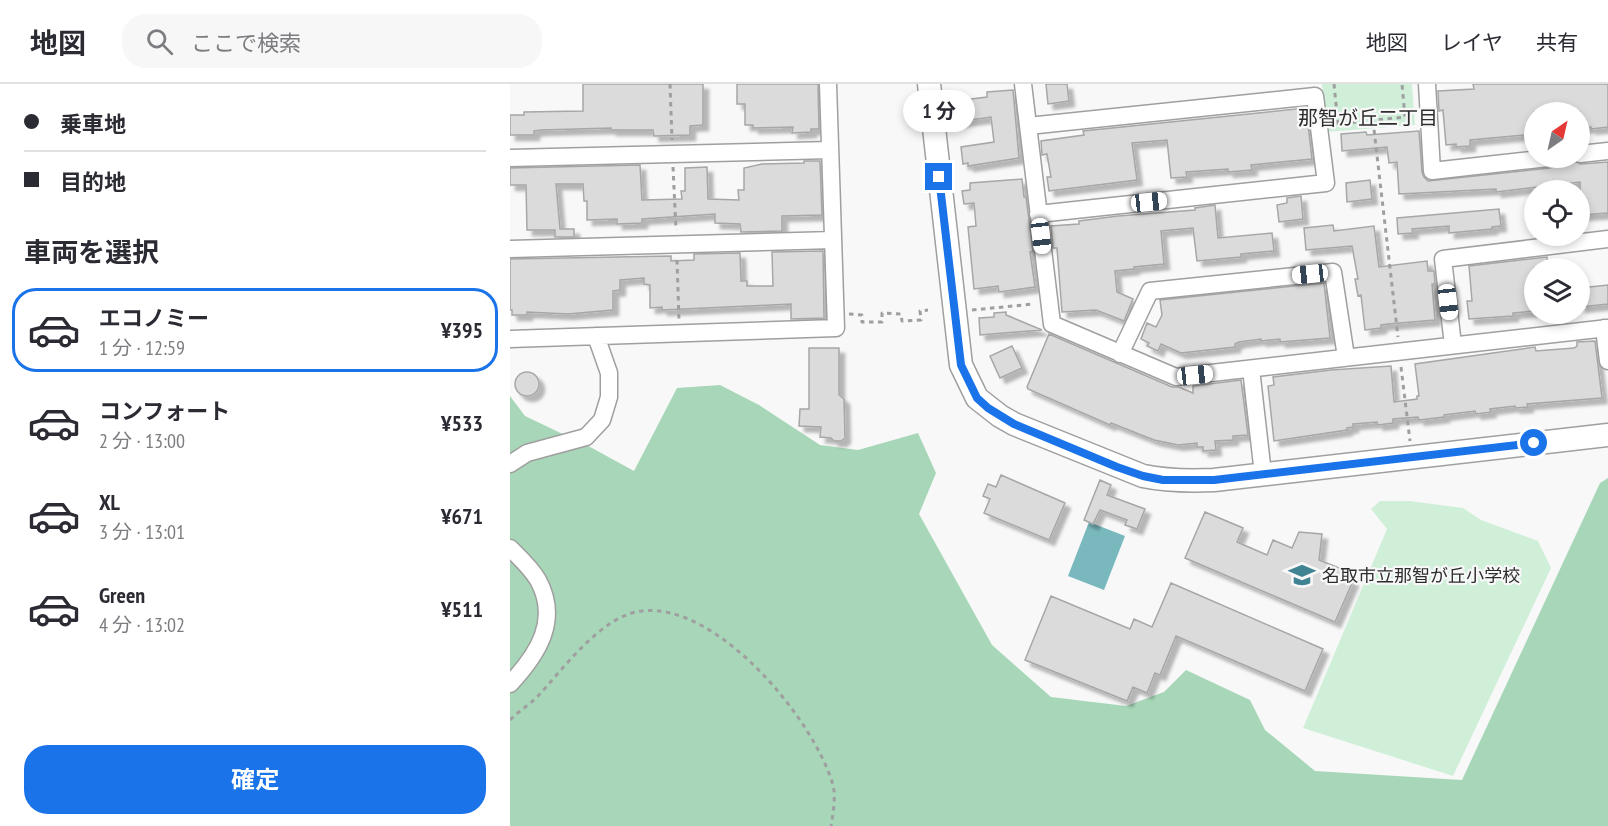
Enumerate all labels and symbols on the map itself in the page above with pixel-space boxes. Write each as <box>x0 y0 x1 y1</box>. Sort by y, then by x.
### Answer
callout: 1 分 <box>903 90 975 132</box>
north arrow <box>1524 102 1590 168</box>
district label: 那智が丘二丁目 <box>1298 105 1438 131</box>
route end <box>925 163 952 190</box>
car <box>1130 191 1168 213</box>
car <box>1030 217 1052 255</box>
car <box>1291 263 1329 285</box>
car <box>1437 283 1459 321</box>
car <box>1176 364 1214 386</box>
route start <box>1520 429 1547 456</box>
school or university icon: 名取市立那智が丘小学校 <box>1287 560 1317 590</box>
place label: 名取市立那智が丘小学校 <box>1322 564 1520 587</box>

